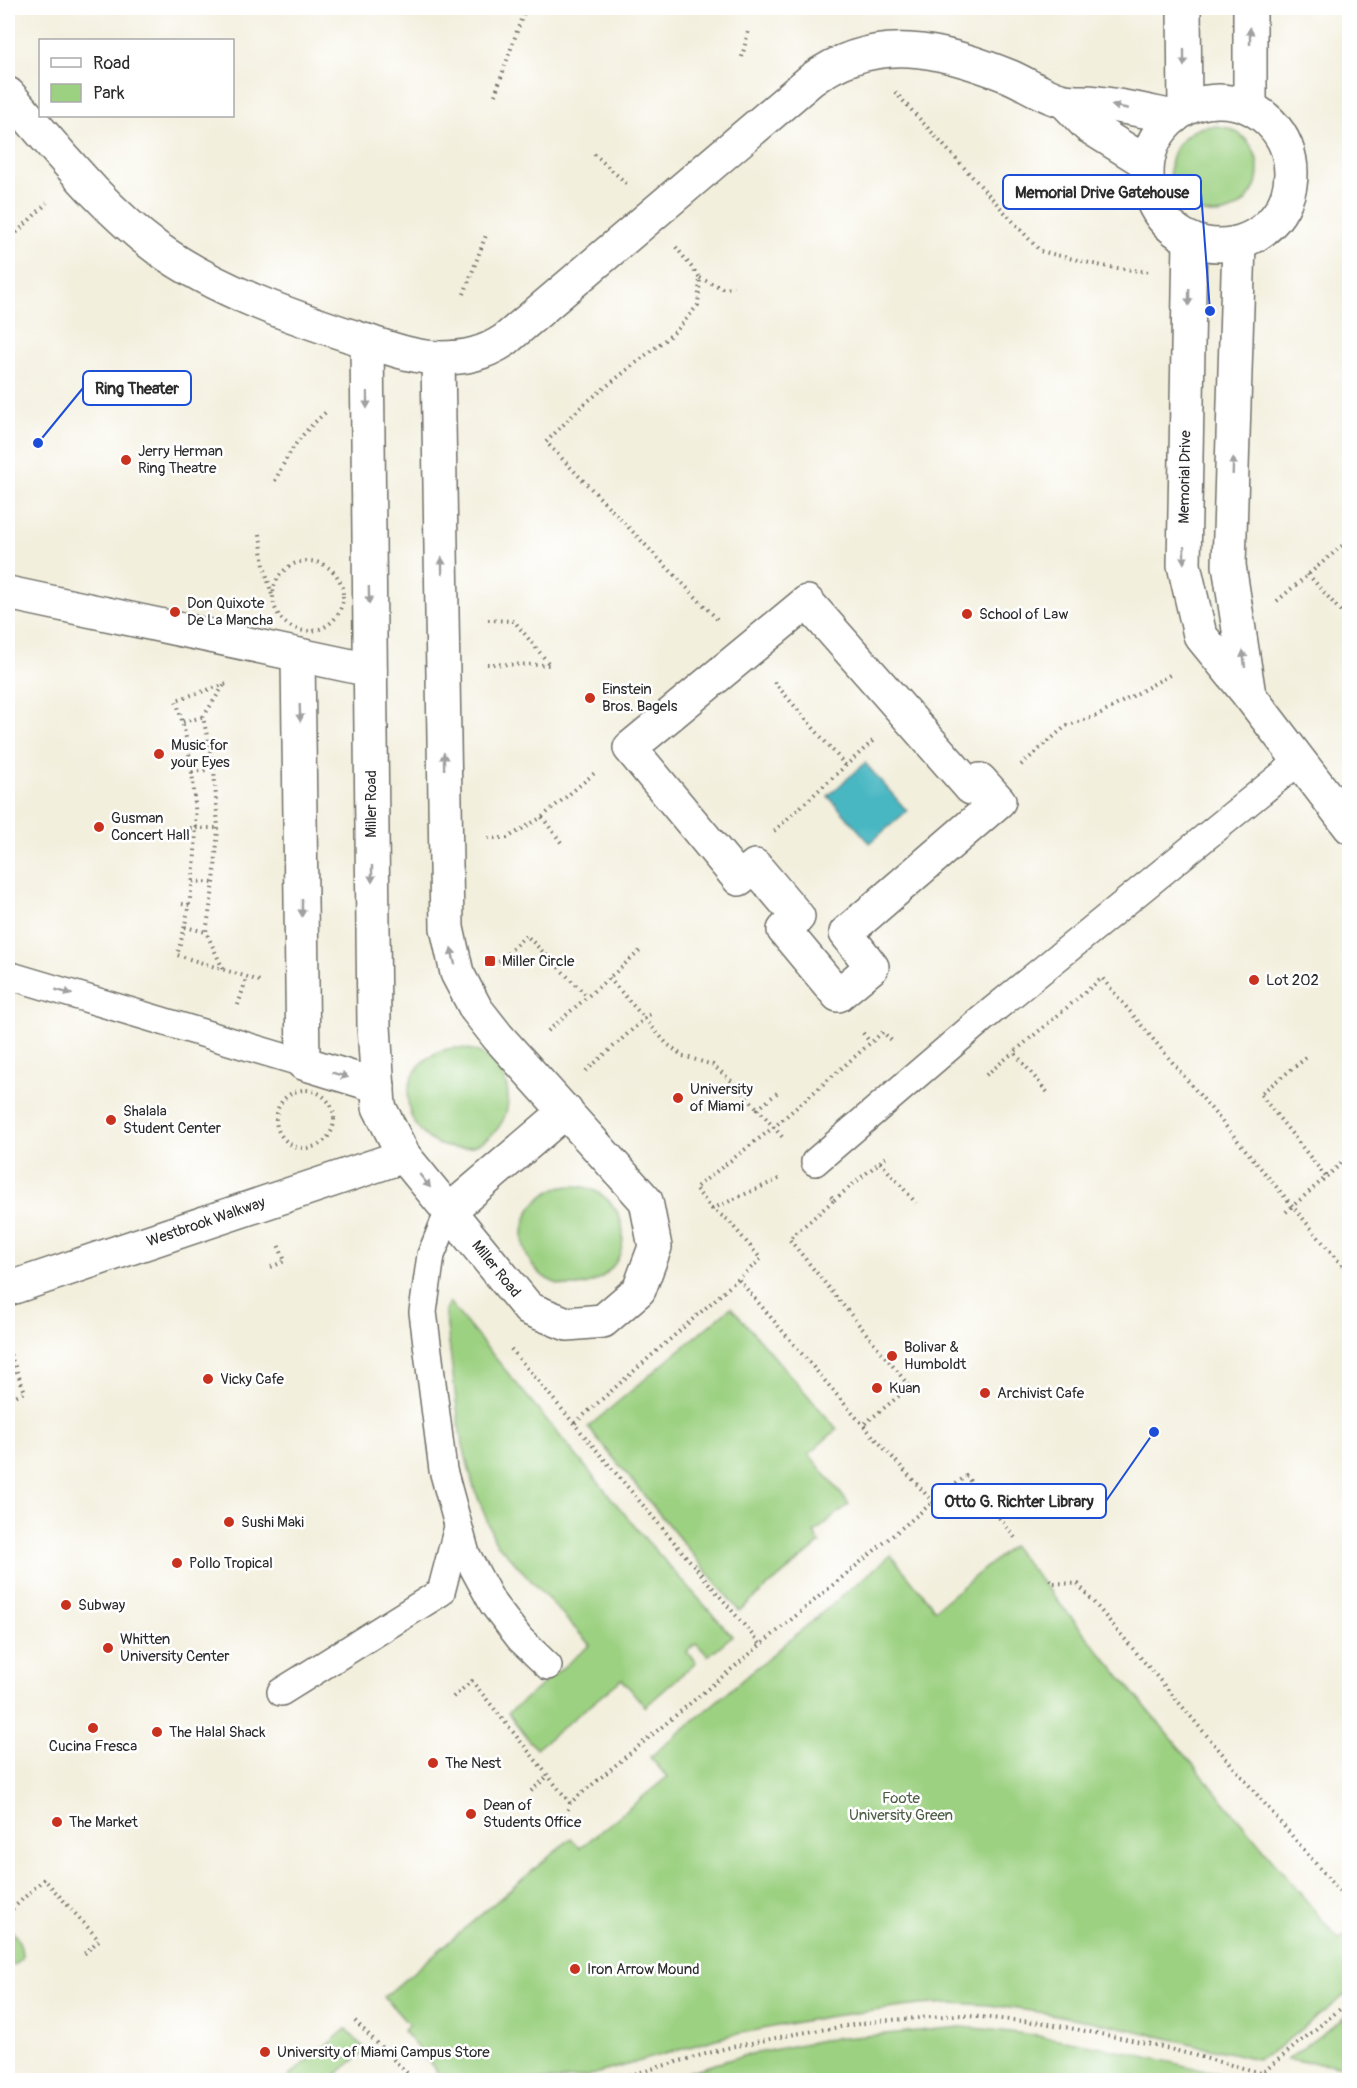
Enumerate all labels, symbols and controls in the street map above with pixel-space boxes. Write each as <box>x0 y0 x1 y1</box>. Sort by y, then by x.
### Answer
one-way arrow <box>1245 26 1255 45</box>
legend <box>39 39 234 117</box>
one-way arrow <box>1179 48 1189 67</box>
text: Road <box>93 52 130 75</box>
text: Park <box>93 82 125 105</box>
one-way arrow <box>1110 102 1129 111</box>
callout: Memorial Drive Gatehouse <box>1003 175 1201 209</box>
text: Memorial Drive Gatehouse <box>1015 183 1190 203</box>
one-way arrow <box>1184 288 1194 307</box>
callout: Ring Theater <box>83 371 191 405</box>
text: Ring Theater <box>95 379 179 399</box>
one-way arrow <box>362 390 372 409</box>
street label: Memorial Drive <box>1175 430 1195 524</box>
place label: Jerry Herman Ring Theatre <box>138 442 223 478</box>
marker: Jerry Herman Ring Theatre <box>119 453 133 467</box>
one-way arrow <box>1228 456 1238 475</box>
one-way arrow <box>1179 546 1189 565</box>
one-way arrow <box>437 557 446 576</box>
one-way arrow <box>364 585 374 604</box>
place label: Don Quixote De La Mancha <box>187 594 273 630</box>
marker: Don Quixote De La Mancha <box>168 605 182 619</box>
place label: School of Law <box>979 605 1068 624</box>
marker: School of Law <box>960 607 974 621</box>
one-way arrow <box>1239 650 1249 669</box>
place label: Einstein Bros. Bagels <box>602 680 678 716</box>
marker: Einstein Bros. Bagels <box>583 691 597 705</box>
one-way arrow <box>295 704 304 723</box>
place label: Music for your Eyes <box>170 736 230 772</box>
marker: Music for your Eyes <box>152 747 166 761</box>
one-way arrow <box>440 752 449 771</box>
street label: Miller Road <box>362 770 381 838</box>
place label: Gusman Concert Hall <box>111 809 190 845</box>
marker: Gusman Concert Hall <box>92 820 106 834</box>
one-way arrow <box>367 864 377 883</box>
one-way arrow <box>297 899 307 918</box>
one-way arrow <box>448 946 457 965</box>
place label: Miller Circle <box>502 952 575 971</box>
marker: Miller Circle <box>483 954 497 968</box>
place label: Lot 202 <box>1266 971 1319 990</box>
marker: Lot 202 <box>1247 973 1261 987</box>
one-way arrow <box>55 988 73 997</box>
one-way arrow <box>331 1071 349 1080</box>
place label: University of Miami <box>690 1080 753 1116</box>
marker: University of Miami <box>671 1091 685 1105</box>
place label: Shalala Student Center <box>123 1102 222 1138</box>
marker: Shalala Student Center <box>104 1113 118 1127</box>
one-way arrow <box>418 1173 431 1189</box>
street label: Westbrook Walkway <box>144 1193 268 1251</box>
street label: Miller Road <box>467 1237 525 1301</box>
place label: Bolivar & Humboldt <box>904 1338 967 1374</box>
marker: Bolivar & Humboldt <box>885 1349 899 1363</box>
place label: Vicky Cafe <box>220 1370 285 1389</box>
marker: Vicky Cafe <box>201 1372 215 1386</box>
place label: Kuan <box>889 1379 921 1398</box>
marker: Kuan <box>870 1381 884 1395</box>
place label: Archivist Cafe <box>997 1384 1085 1403</box>
marker: Archivist Cafe <box>978 1386 992 1400</box>
callout: Otto G. Richter Library <box>932 1484 1106 1518</box>
text: Otto G. Richter Library <box>944 1492 1094 1512</box>
place label: Sushi Maki <box>241 1513 304 1532</box>
marker: Sushi Maki <box>222 1515 236 1529</box>
place label: Pollo Tropical <box>189 1554 273 1573</box>
marker: Pollo Tropical <box>170 1556 184 1570</box>
place label: Subway <box>78 1596 126 1615</box>
marker: Subway <box>59 1598 73 1612</box>
place label: Whitten University Center <box>120 1630 230 1666</box>
marker: Whitten University Center <box>101 1641 115 1655</box>
marker: Cucina Fresca <box>86 1721 100 1735</box>
place label: The Halal Shack <box>169 1723 266 1742</box>
marker: The Halal Shack <box>150 1725 164 1739</box>
place label: Cucina Fresca <box>49 1737 137 1756</box>
place label: The Nest <box>445 1754 502 1773</box>
marker: The Nest <box>426 1756 440 1770</box>
park label: Foote University Green <box>849 1789 953 1825</box>
place label: Dean of Students Office <box>483 1796 582 1832</box>
marker: Dean of Students Office <box>464 1807 478 1821</box>
place label: The Market <box>69 1813 139 1832</box>
marker: The Market <box>50 1815 64 1829</box>
place label: Iron Arrow Mound <box>587 1960 700 1979</box>
marker: Iron Arrow Mound <box>568 1962 582 1976</box>
place label: University of Miami Campus Store <box>277 2043 490 2062</box>
marker: University of Miami Campus Store <box>258 2045 272 2059</box>

